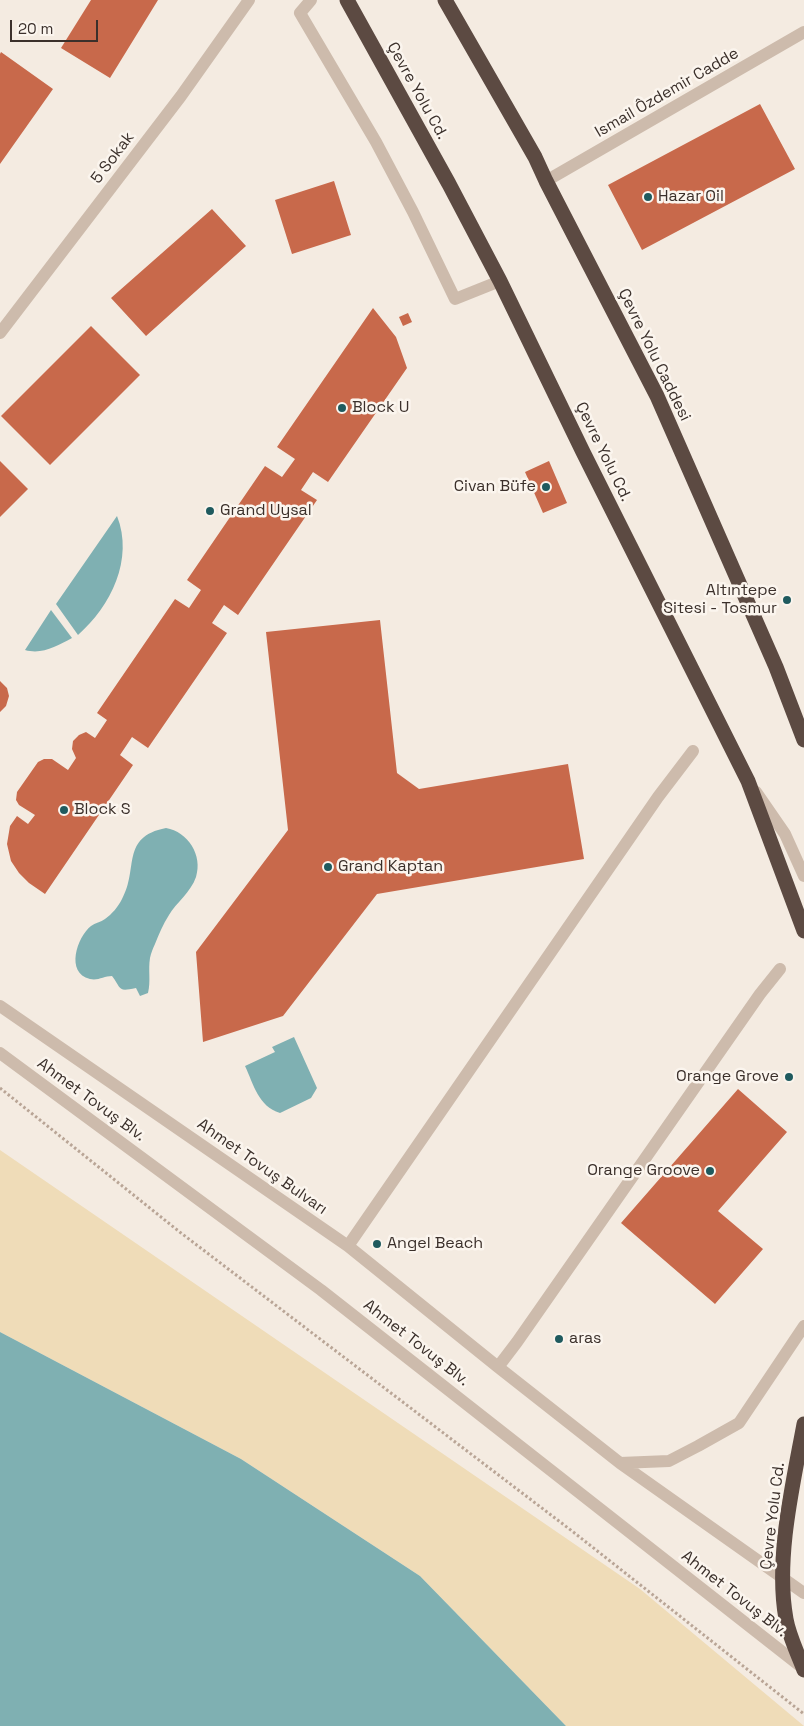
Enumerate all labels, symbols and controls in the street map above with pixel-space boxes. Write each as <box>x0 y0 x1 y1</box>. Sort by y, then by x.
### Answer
scale bar <box>12 10 100 42</box>
text: 20 m <box>18 19 53 38</box>
street label: Çevre Yolu Cd. <box>382 39 452 143</box>
street label: Ismail Ôzdemir Cadde <box>592 44 742 142</box>
street label: 5 Sokak <box>87 128 139 188</box>
place label: Hazar Oil <box>658 187 724 207</box>
marker: Hazar Oil <box>642 191 654 203</box>
street label: Çevre Yolu Caddesi <box>614 286 694 424</box>
place label: Block U <box>352 398 409 418</box>
street label: Çevre Yolu Cd. <box>571 399 635 505</box>
marker: Block U <box>336 402 348 414</box>
place label: Civan Büfe <box>454 477 536 497</box>
marker: Civan Büfe <box>540 481 552 493</box>
place label: Grand Uysal <box>220 501 312 521</box>
marker: Grand Uysal <box>204 505 216 517</box>
place label: Altıntepe Sitesi - Tosmur <box>663 581 777 619</box>
marker: Altıntepe Sitesi - Tosmur <box>781 594 793 606</box>
place label: Block S <box>74 800 130 820</box>
marker: Block S <box>58 804 70 816</box>
place label: Grand Kaptan <box>338 857 443 877</box>
marker: Grand Kaptan <box>322 861 334 873</box>
street label: Ahmet Tovuş Blv. <box>33 1054 149 1146</box>
place label: Orange Grove <box>676 1067 779 1087</box>
marker: Orange Grove <box>783 1071 795 1083</box>
street label: Ahmet Tovuş Bulvarı <box>193 1115 331 1219</box>
place label: Orange Groove <box>587 1161 700 1181</box>
marker: Orange Groove <box>704 1165 716 1177</box>
place label: Angel Beach <box>387 1234 483 1254</box>
marker: Angel Beach <box>371 1238 383 1250</box>
street label: Ahmet Tovuş Blv. <box>359 1296 473 1390</box>
place label: aras <box>569 1329 602 1349</box>
marker: aras <box>553 1333 565 1345</box>
street label: Çevre Yolu Cd. <box>757 1461 789 1571</box>
street label: Ahmet Tovuş Blv. <box>677 1547 791 1641</box>

